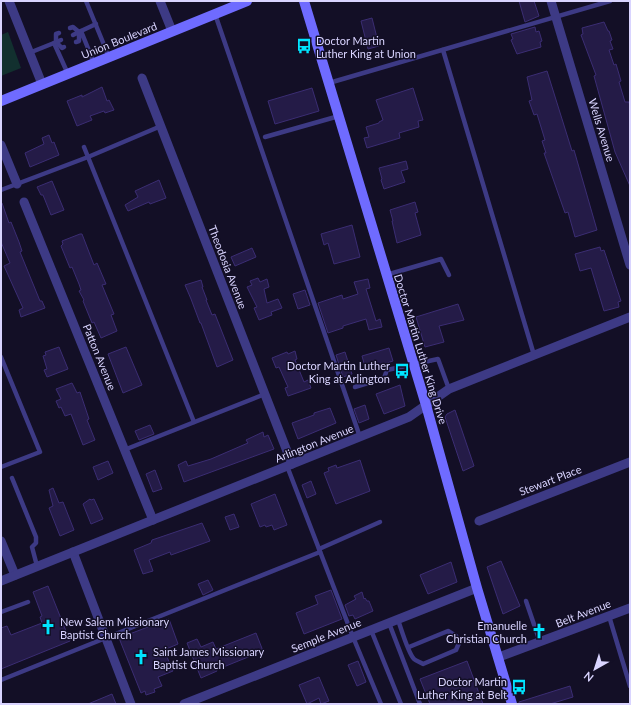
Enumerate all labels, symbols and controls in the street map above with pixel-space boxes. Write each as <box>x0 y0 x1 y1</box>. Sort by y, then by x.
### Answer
street label: Union Boulevard <box>79 19 159 61</box>
place label: Doctor Martin Luther King at Union <box>316 34 416 60</box>
bus stop icon: Doctor Martin Luther King at Union <box>295 37 313 55</box>
street label: Wells Avenue <box>586 97 618 163</box>
street label: Theodosia Avenue <box>206 223 250 311</box>
street label: Doctor Martin Luther King Drive <box>392 272 450 426</box>
street label: Patton Avenue <box>81 322 119 392</box>
place label: Doctor Martin Luther King at Arlington <box>287 359 390 385</box>
bus stop icon: Doctor Martin Luther King at Arlington <box>393 362 411 380</box>
street label: Arlington Avenue <box>273 421 355 465</box>
street label: Stewart Place <box>517 462 583 498</box>
street label: Belt Avenue <box>553 596 613 630</box>
place label: New Salem Missionary Baptist Church <box>60 615 170 641</box>
street label: Semple Avenue <box>289 615 363 655</box>
church icon: New Salem Missionary Baptist Church <box>39 618 57 636</box>
place label: Emanuelle Christian Church <box>446 619 527 645</box>
church icon: Emanuelle Christian Church <box>530 622 548 640</box>
place label: Saint James Missionary Baptist Church <box>153 645 265 671</box>
church icon: Saint James Missionary Baptist Church <box>132 648 150 666</box>
north arrow <box>575 649 615 689</box>
text: N <box>581 669 596 685</box>
place label: Doctor Martin Luther King at Belt <box>417 675 507 701</box>
bus stop icon: Doctor Martin Luther King at Belt <box>510 678 528 696</box>

